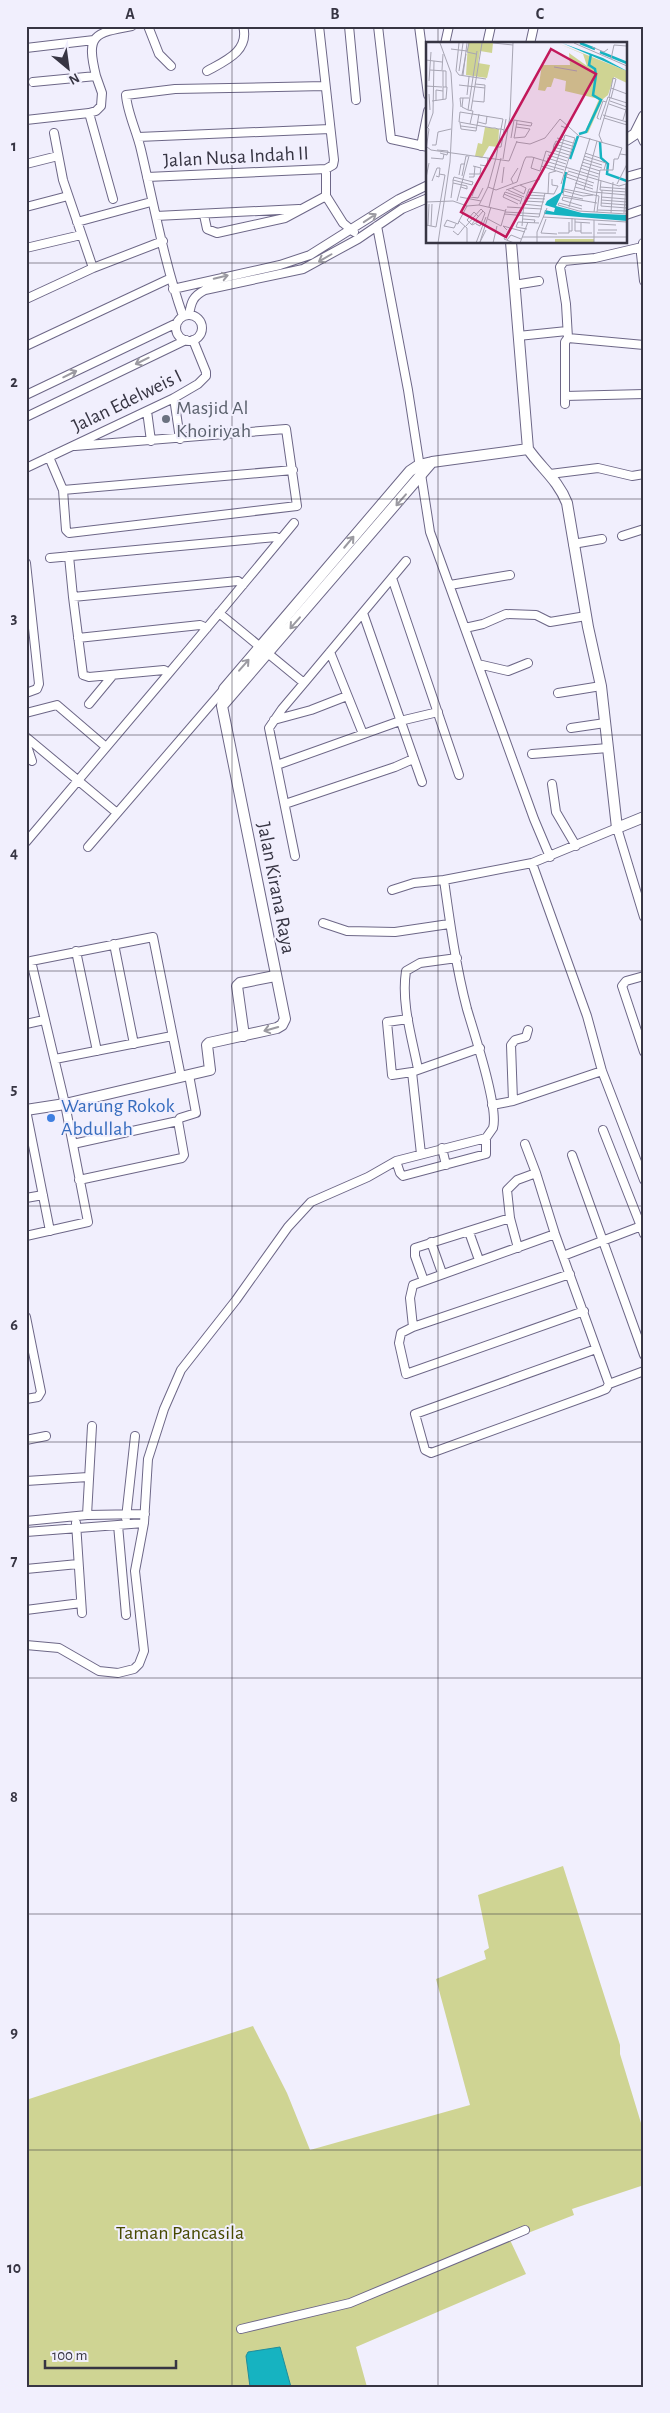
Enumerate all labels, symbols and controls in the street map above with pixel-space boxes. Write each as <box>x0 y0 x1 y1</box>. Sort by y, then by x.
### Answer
text: A <box>125 6 135 22</box>
text: B <box>330 6 340 22</box>
text: C <box>536 6 545 22</box>
north arrow <box>42 42 92 92</box>
inset map <box>426 42 628 244</box>
text: N <box>66 70 81 87</box>
text: 1 <box>11 138 17 154</box>
street label: Jalan Nusa Indah II <box>163 143 309 171</box>
one-way arrow <box>363 213 377 223</box>
one-way arrow <box>319 253 333 263</box>
one-way arrow <box>212 272 228 281</box>
one-way arrow <box>135 357 150 366</box>
street label: Jalan Edelweis I <box>69 366 185 436</box>
one-way arrow <box>62 369 77 378</box>
text: 2 <box>10 374 18 390</box>
place label: Masjid Al Khoiriyah <box>176 398 251 441</box>
marker: Masjid Al Khoiriyah <box>160 413 172 425</box>
one-way arrow <box>395 493 406 506</box>
one-way arrow <box>344 535 355 548</box>
text: 3 <box>11 610 18 626</box>
one-way arrow <box>289 616 300 629</box>
one-way arrow <box>238 659 250 672</box>
street label: Jalan Kirana Raya <box>253 820 299 956</box>
text: 4 <box>10 845 18 861</box>
one-way arrow <box>263 1025 279 1035</box>
text: 5 <box>11 1081 18 1097</box>
place label: Warung Rokok Abdullah <box>61 1096 175 1139</box>
marker: Warung Rokok Abdullah <box>45 1112 57 1124</box>
text: 6 <box>10 1317 18 1333</box>
text: 7 <box>11 1553 18 1569</box>
text: 8 <box>10 1789 18 1805</box>
text: 9 <box>10 2024 18 2040</box>
park label: Taman Pancasila <box>116 2223 244 2243</box>
text: 10 <box>7 2260 21 2276</box>
scale bar <box>45 2338 176 2370</box>
text: 100 m <box>52 2348 87 2363</box>

